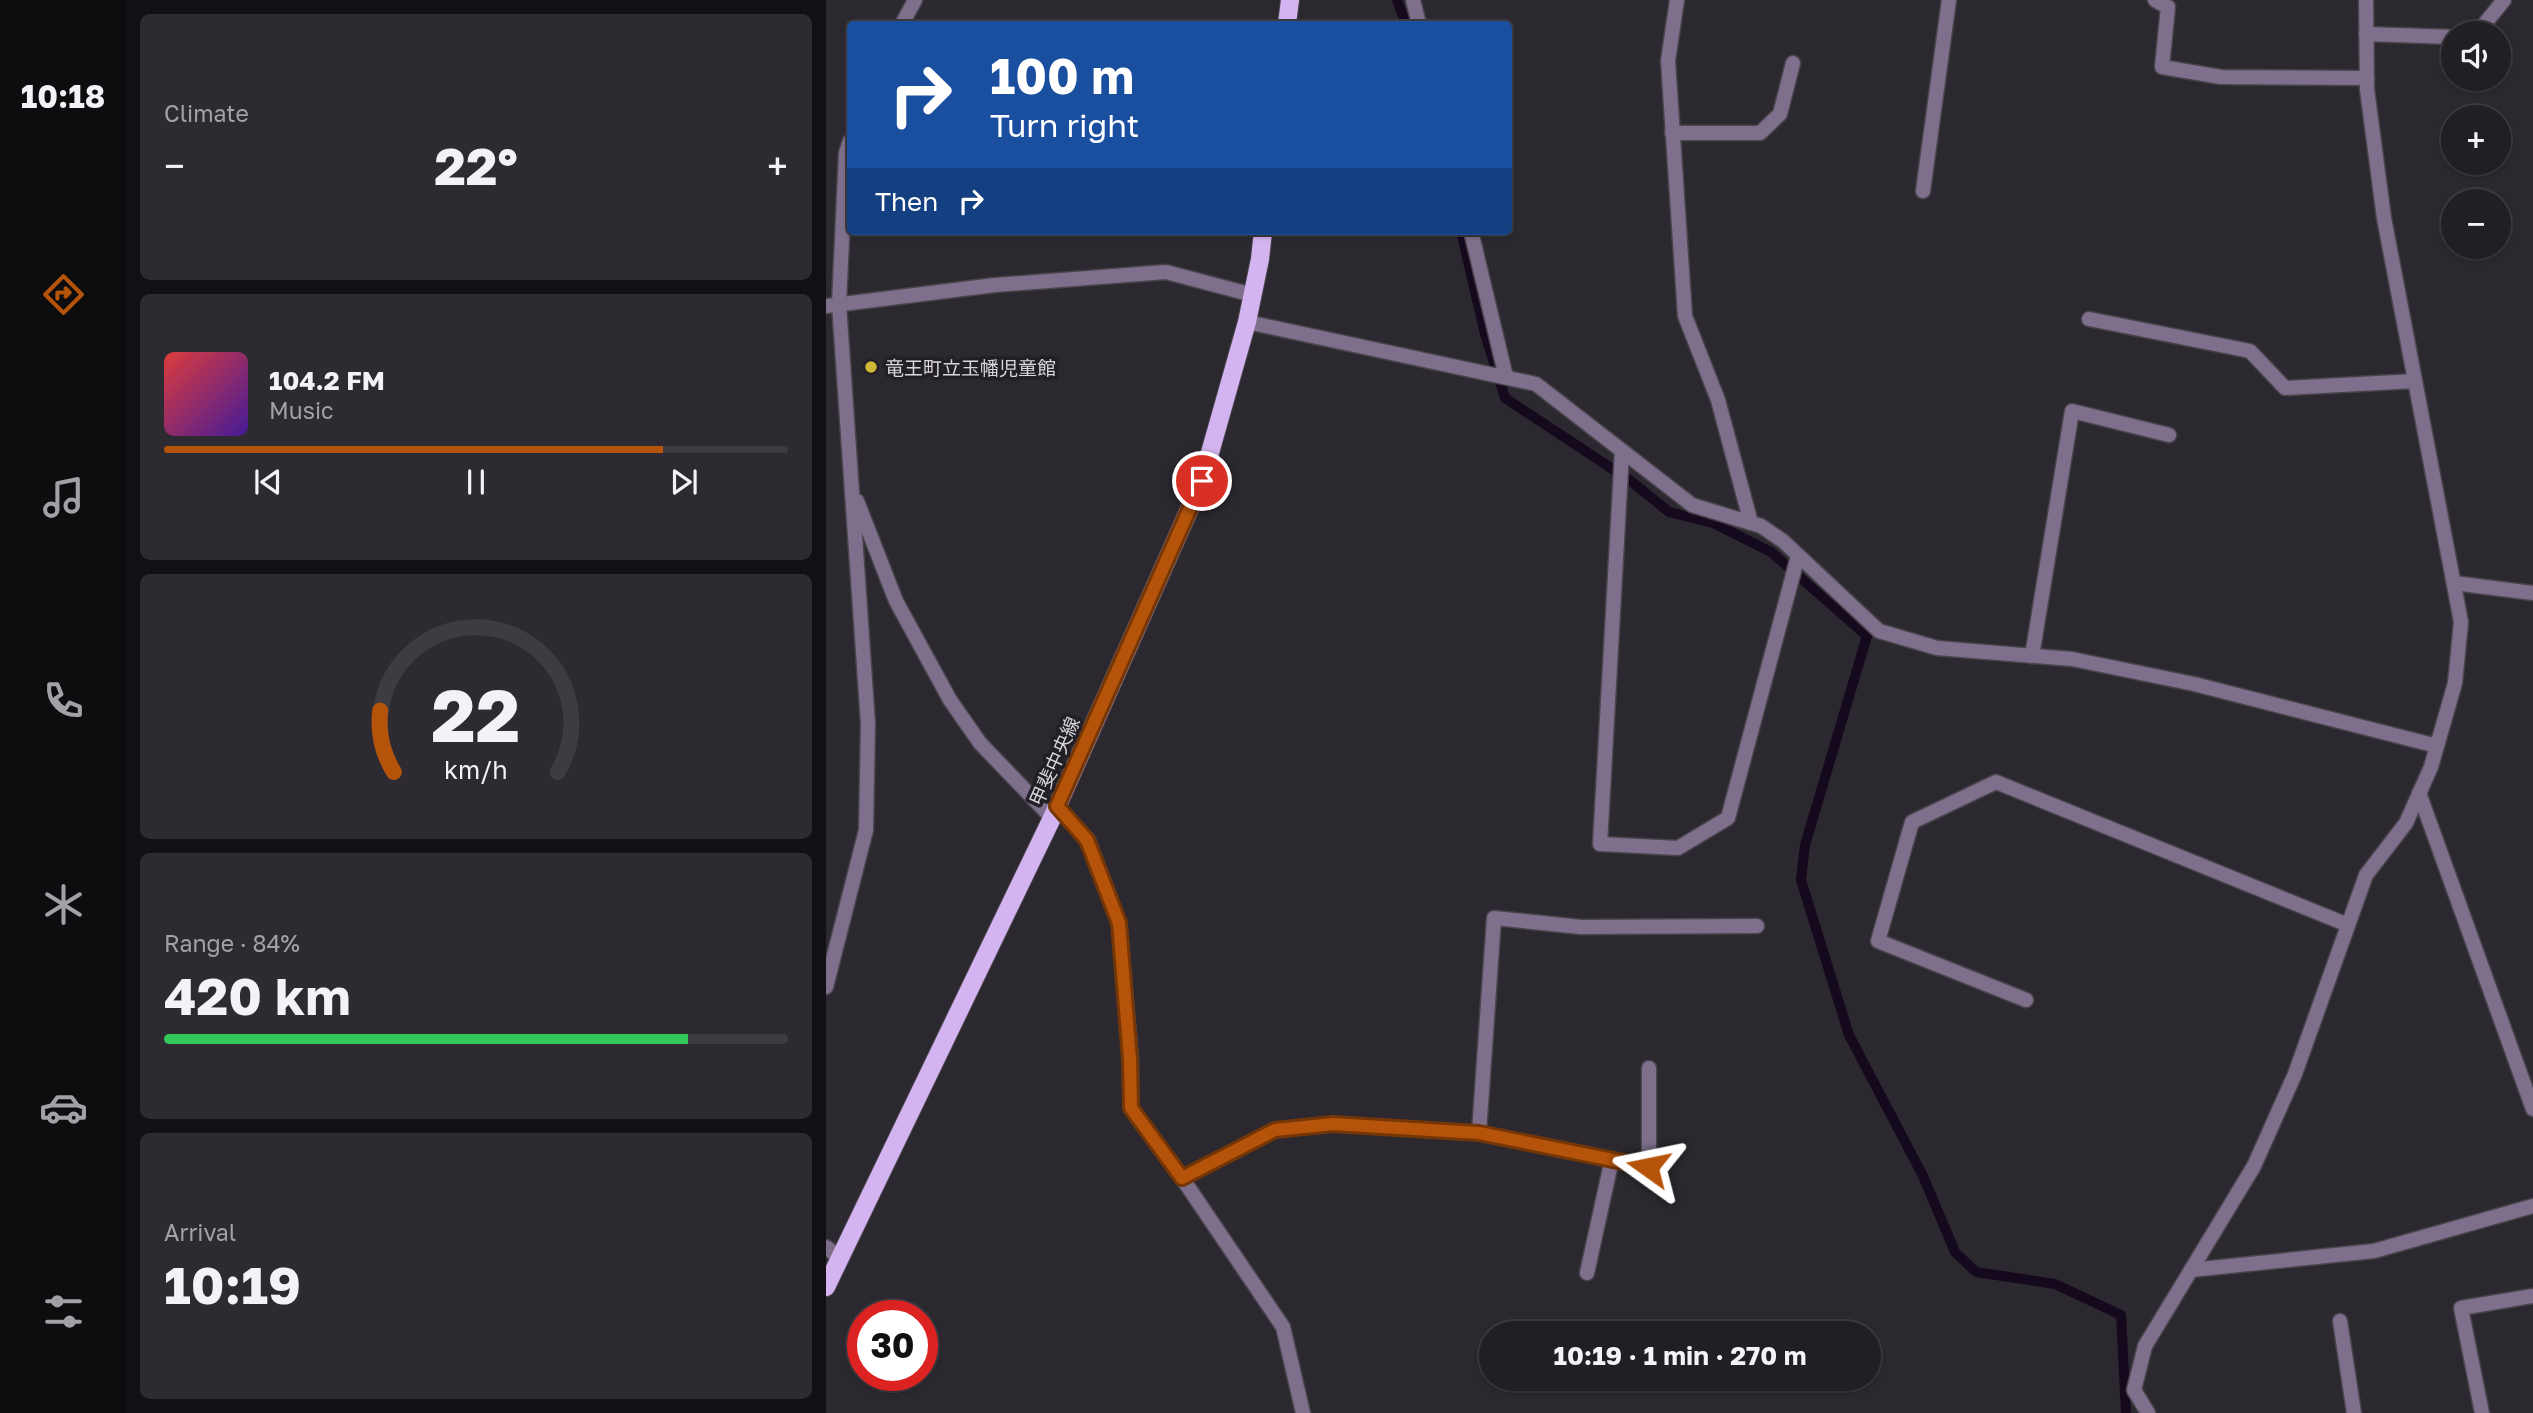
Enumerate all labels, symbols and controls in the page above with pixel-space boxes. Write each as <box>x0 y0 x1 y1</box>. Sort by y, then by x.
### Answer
map controls <box>2441 21 2511 259</box>
button: sound <box>2441 21 2511 91</box>
text: 100 m <box>990 46 1134 105</box>
icon: right <box>875 49 966 140</box>
text: 10:18 <box>21 77 105 115</box>
text: Climate <box>164 99 249 127</box>
button: + <box>2441 105 2511 175</box>
text: Turn right <box>990 106 1139 144</box>
text: 22° <box>434 134 518 196</box>
text: − <box>164 143 185 188</box>
text: + <box>767 143 788 188</box>
icon: right <box>952 182 990 220</box>
text: Then <box>875 186 938 217</box>
button: − <box>2441 189 2511 259</box>
icon: directions <box>39 270 88 319</box>
place label: 竜王町立玉幡児童館 <box>885 356 1056 379</box>
marker: 竜王町立玉幡児童館 <box>863 359 879 375</box>
text: 104.2 FM <box>269 365 385 396</box>
text: Music <box>269 396 334 424</box>
pin <box>1172 451 1232 511</box>
icon: arrive <box>1183 462 1221 500</box>
icon: previous <box>249 463 287 501</box>
icon: pause <box>457 463 495 501</box>
icon: next <box>665 463 703 501</box>
icon: music <box>39 473 88 522</box>
text: 22 <box>432 672 520 759</box>
icon: phone <box>39 676 88 725</box>
street label: 甲斐中央線 <box>1024 713 1084 809</box>
text: km/h <box>444 754 508 785</box>
icon: climate <box>39 880 88 929</box>
text: Range · 84% <box>164 929 300 957</box>
text: 420 km <box>164 964 351 1026</box>
icon: car <box>39 1083 88 1132</box>
position arrow <box>1611 1130 1685 1204</box>
text: Arrival <box>164 1218 236 1246</box>
text: 10:19 <box>164 1253 301 1315</box>
icon: filters <box>39 1287 88 1336</box>
speed limit sign: 30 <box>847 1300 938 1391</box>
text: 10:19 · 1 min · 270 m <box>1554 1340 1806 1371</box>

